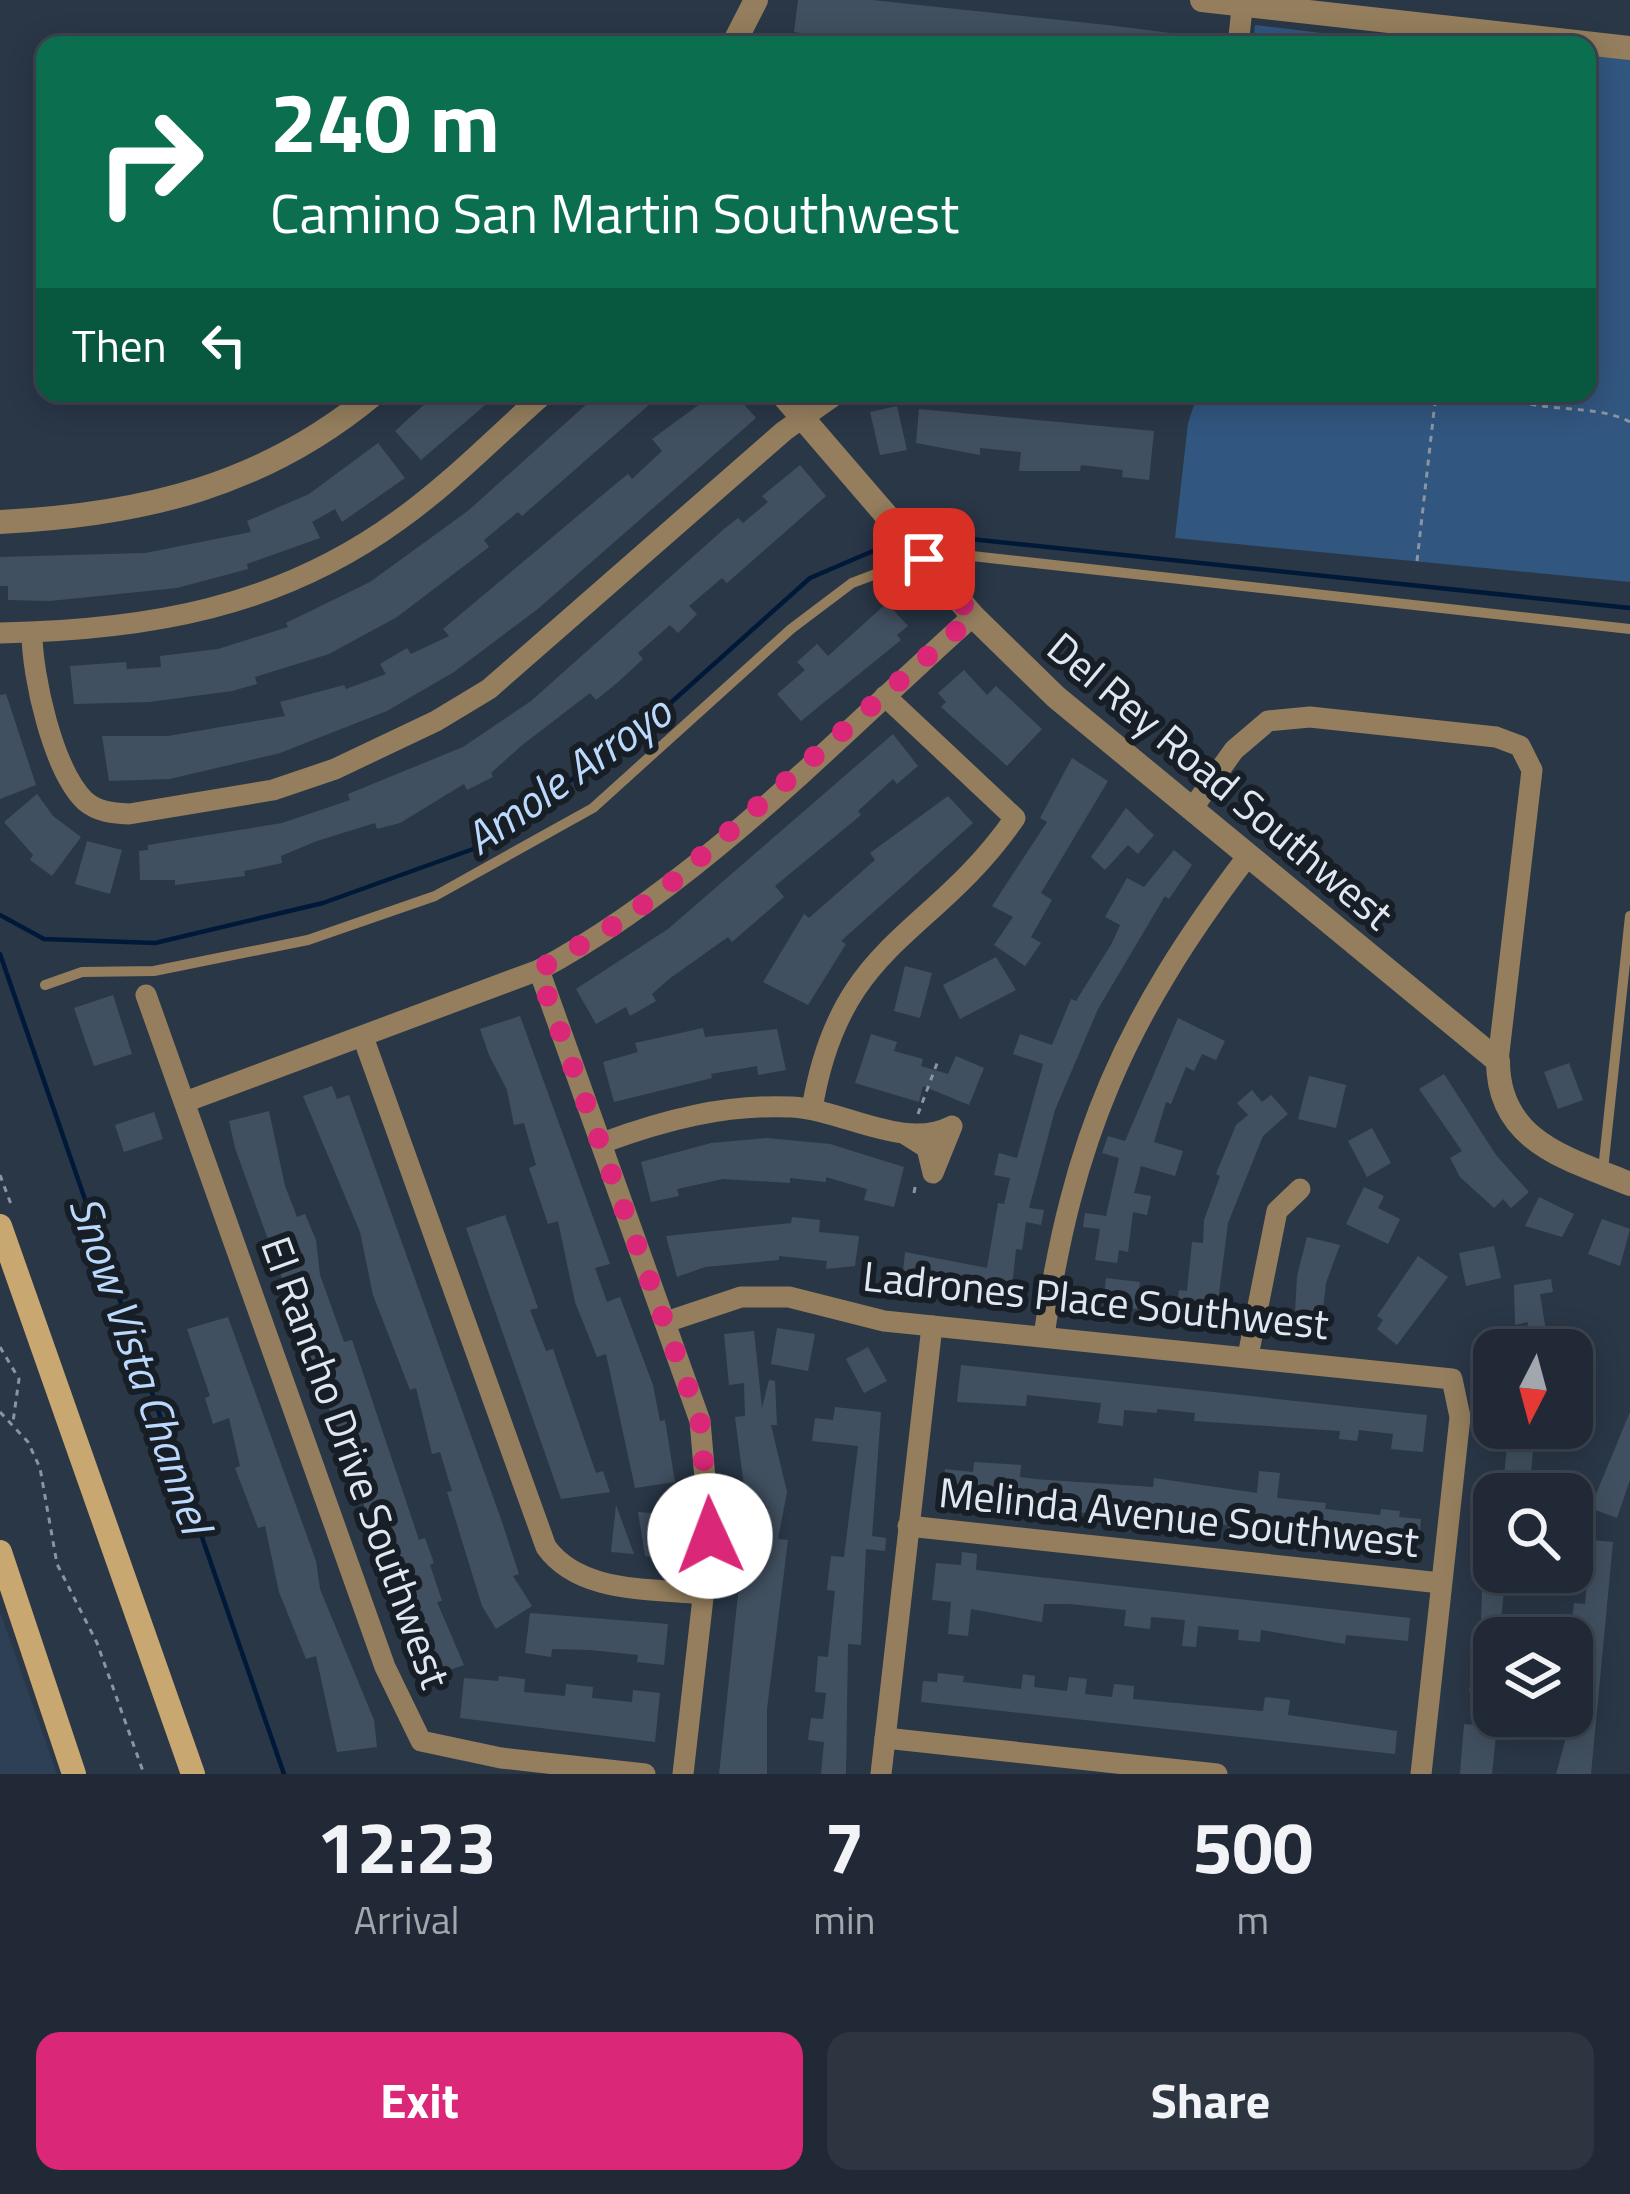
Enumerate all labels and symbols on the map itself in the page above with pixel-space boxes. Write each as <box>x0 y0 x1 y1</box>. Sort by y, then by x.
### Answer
pin <box>873 508 975 610</box>
street label: Del Rey Road Southwest <box>1034 616 1408 944</box>
water label: Amole Arroyo <box>450 677 686 870</box>
water label: Snow Vista Channel <box>53 1186 233 1546</box>
street label: El Rancho Drive Southwest <box>245 1227 469 1697</box>
street label: Ladrones Place Southwest <box>860 1243 1332 1355</box>
north arrow <box>1473 1329 1593 1449</box>
street label: Melinda Avenue Southwest <box>936 1459 1423 1573</box>
position arrow <box>647 1473 773 1599</box>

